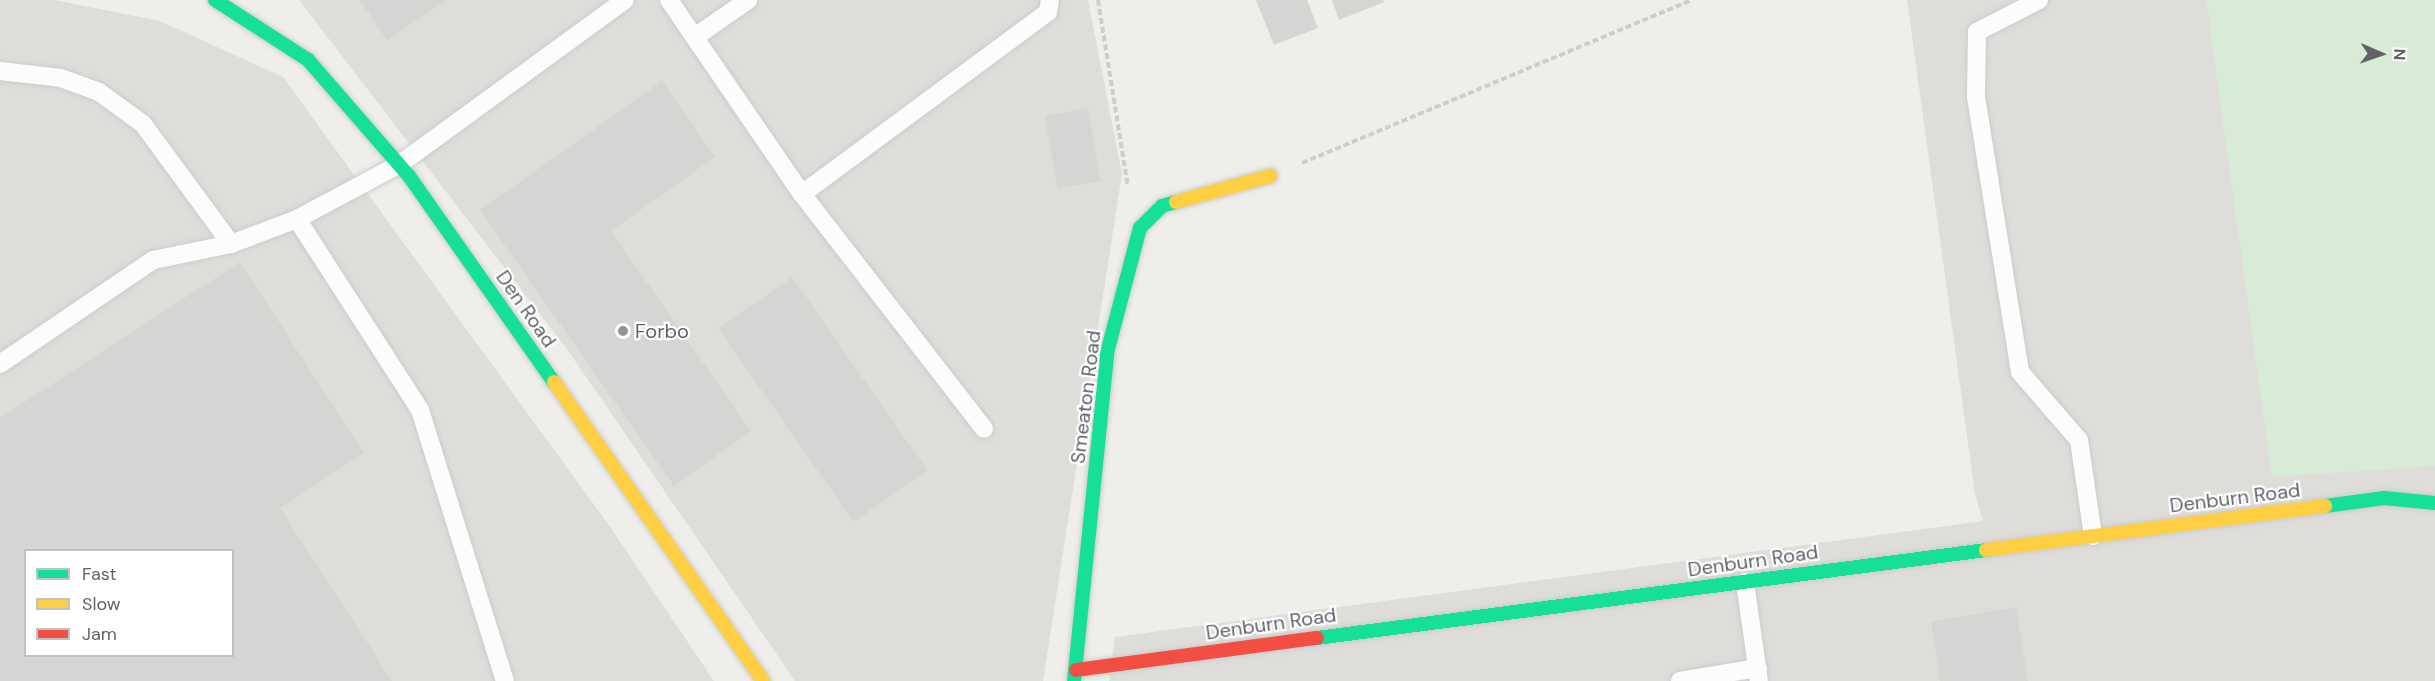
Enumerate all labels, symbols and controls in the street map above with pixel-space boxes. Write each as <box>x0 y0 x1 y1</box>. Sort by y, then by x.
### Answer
north arrow <box>2351 24 2411 84</box>
text: N <box>2389 48 2410 61</box>
street label: Den Road <box>491 266 561 352</box>
place label: Forbo <box>635 319 689 343</box>
marker: Forbo <box>616 324 630 338</box>
street label: Smeaton Road <box>1066 329 1106 465</box>
street label: Denburn Road <box>2168 478 2302 518</box>
street label: Denburn Road <box>1686 540 1820 582</box>
legend <box>24 549 234 657</box>
text: Fast <box>82 562 117 586</box>
text: Slow <box>82 592 121 616</box>
street label: Denburn Road <box>1204 603 1338 645</box>
text: Jam <box>82 622 117 646</box>

